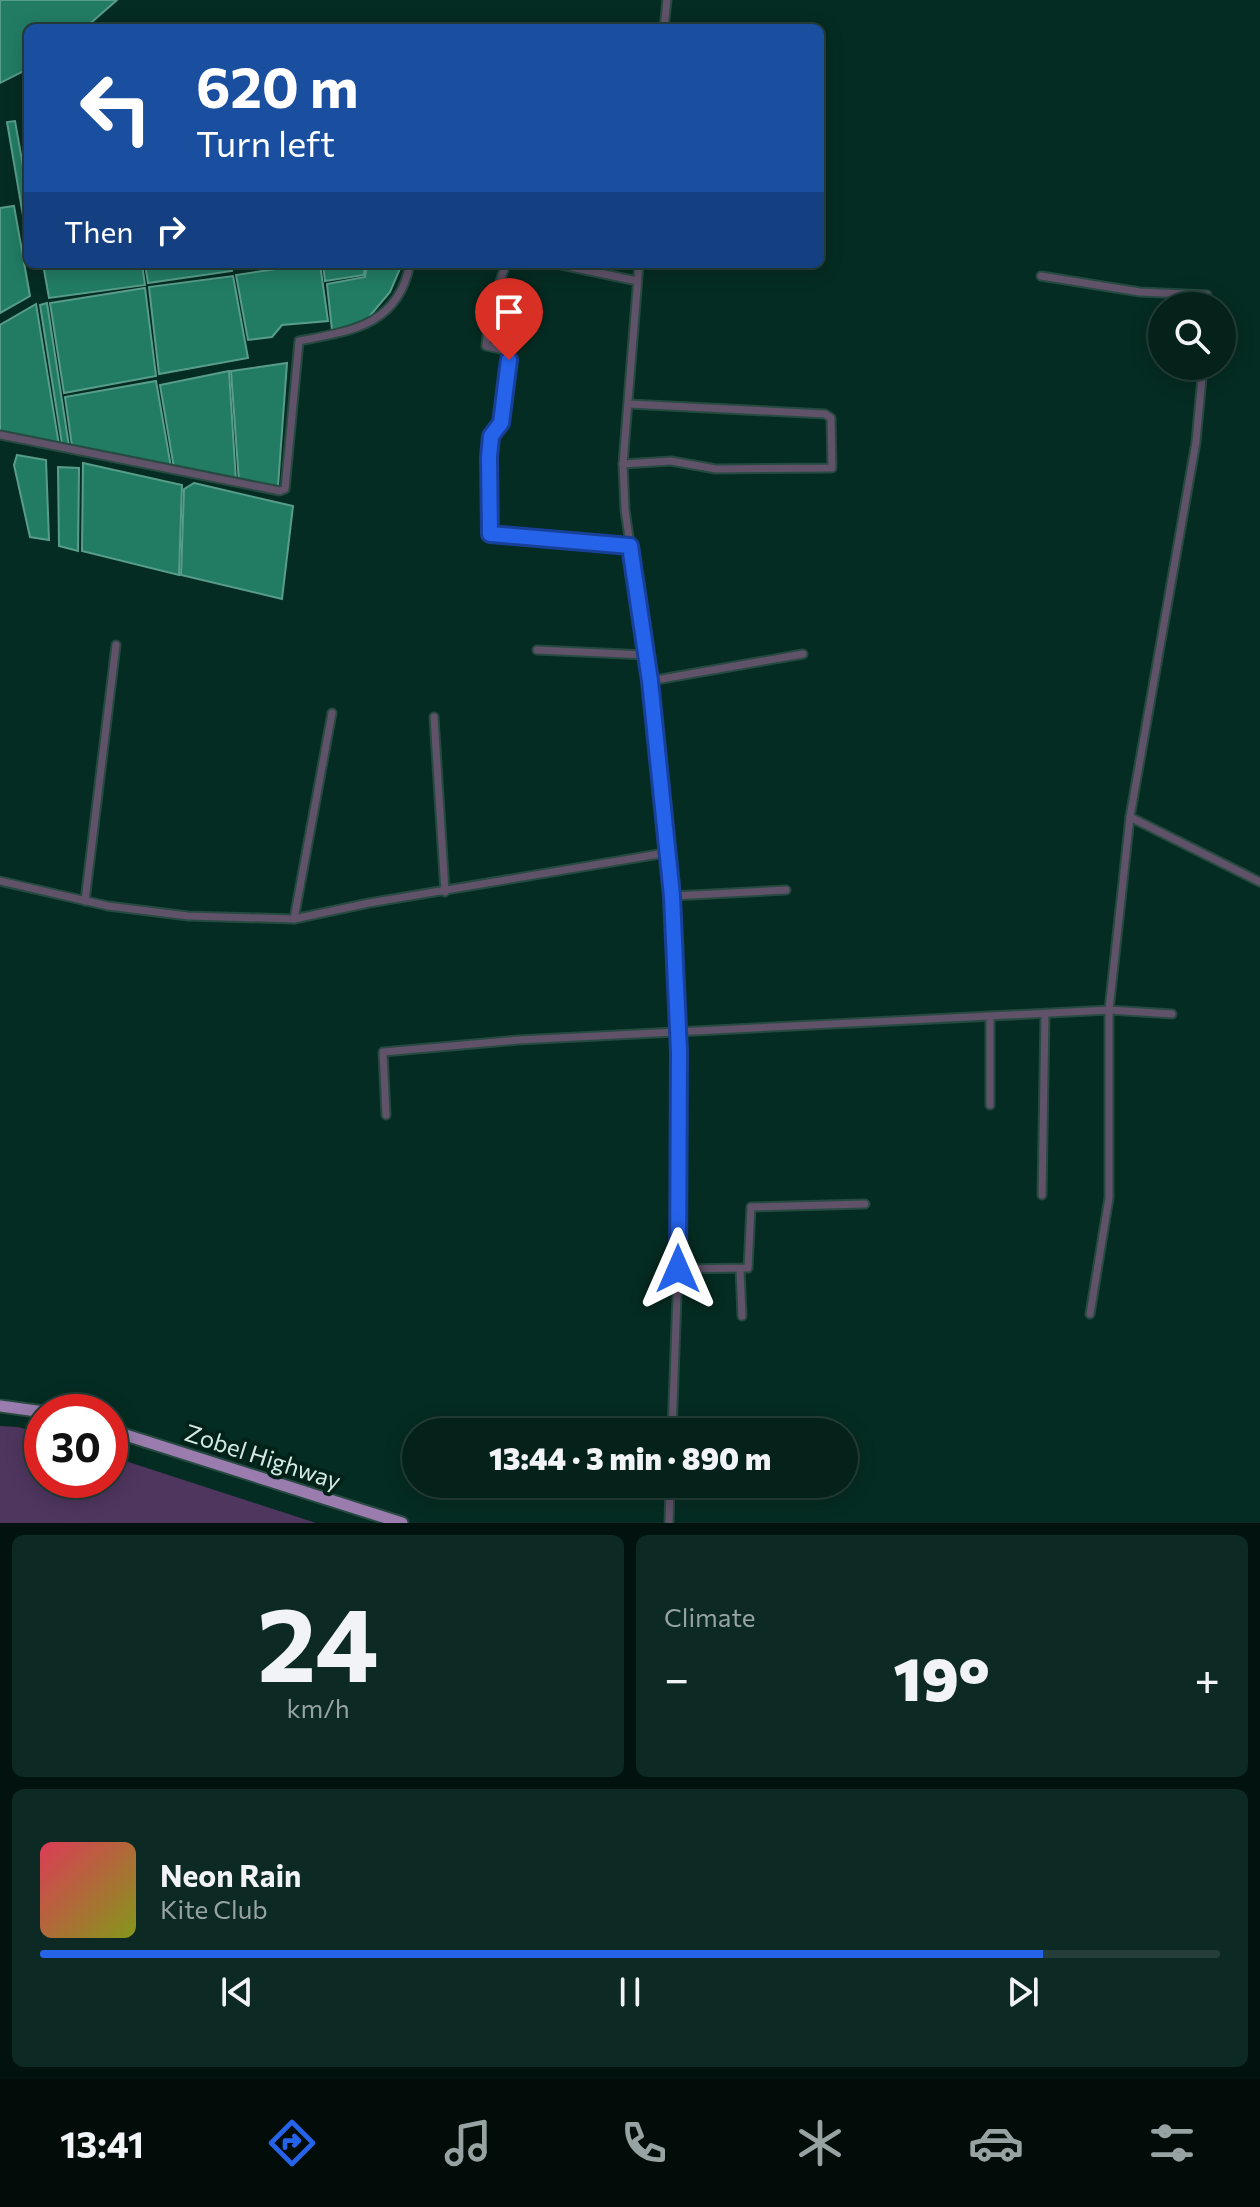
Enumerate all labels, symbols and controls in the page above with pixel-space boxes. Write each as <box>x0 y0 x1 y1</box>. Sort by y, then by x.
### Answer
text: 620 m <box>196 51 359 120</box>
icon: left <box>64 56 168 160</box>
text: Turn left <box>196 120 335 164</box>
icon: right <box>149 208 193 252</box>
text: Then <box>64 212 133 249</box>
pin <box>475 278 543 360</box>
icon: arrive <box>487 290 531 334</box>
map controls <box>1148 292 1236 380</box>
button: search <box>1148 292 1236 380</box>
position arrow <box>636 1227 720 1311</box>
speed limit sign: 30 <box>24 1394 128 1498</box>
street label: Zobel Highway <box>181 1417 345 1495</box>
text: 13:44 · 3 min · 890 m <box>489 1439 771 1476</box>
text: 24 <box>257 1576 379 1703</box>
text: Climate <box>664 1601 756 1632</box>
text: 19° <box>893 1640 990 1713</box>
text: − <box>664 1650 689 1704</box>
text: + <box>1194 1650 1220 1704</box>
text: km/h <box>286 1692 350 1723</box>
text: Neon Rain <box>160 1856 301 1893</box>
text: Kite Club <box>160 1893 268 1924</box>
icon: previous <box>215 1970 259 2014</box>
icon: pause <box>608 1970 652 2014</box>
icon: next <box>1001 1970 1045 2014</box>
icon: directions <box>264 2115 320 2171</box>
icon: music <box>440 2115 496 2171</box>
icon: phone <box>616 2115 672 2171</box>
icon: climate <box>792 2115 848 2171</box>
icon: car <box>968 2115 1024 2171</box>
icon: filters <box>1144 2115 1200 2171</box>
text: 13:41 <box>60 2121 144 2165</box>

